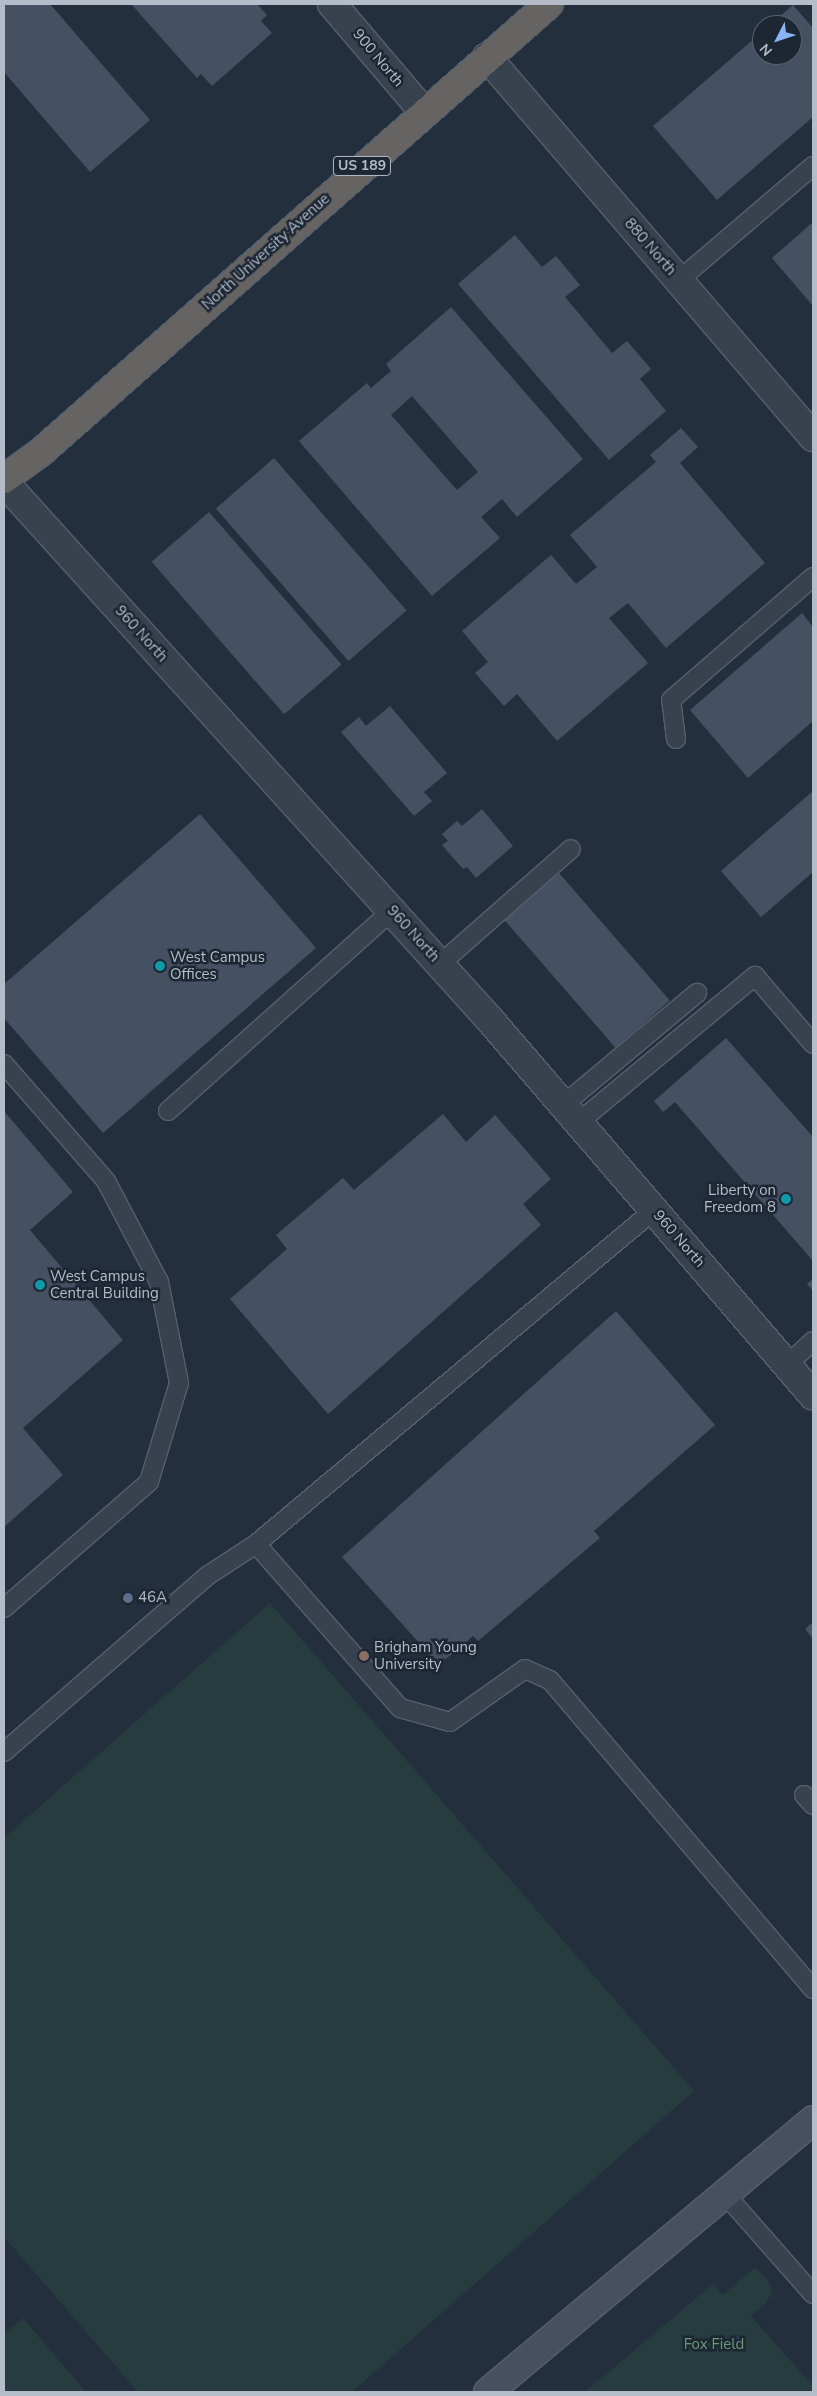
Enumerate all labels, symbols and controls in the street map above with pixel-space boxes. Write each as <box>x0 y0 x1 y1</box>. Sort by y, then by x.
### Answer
north arrow <box>752 15 802 65</box>
street label: 900 North <box>349 25 407 91</box>
text: N <box>755 39 777 60</box>
road number: US 189 <box>332 154 392 178</box>
street label: North University Avenue <box>199 190 333 314</box>
street label: 880 North <box>620 215 680 279</box>
street label: 960 North <box>111 602 171 666</box>
street label: 960 North <box>383 902 443 966</box>
place label: West Campus Offices <box>170 948 265 983</box>
marker: West Campus Offices <box>154 960 166 972</box>
place label: Liberty on Freedom 8 <box>704 1181 776 1216</box>
marker: Liberty on Freedom 8 <box>780 1193 792 1205</box>
street label: 960 North <box>649 1207 709 1271</box>
place label: West Campus Central Building <box>50 1267 159 1302</box>
marker: West Campus Central Building <box>34 1279 46 1291</box>
place label: 46A <box>138 1589 167 1607</box>
marker: 46A <box>122 1592 134 1604</box>
place label: Brigham Young University <box>374 1638 477 1673</box>
marker: Brigham Young University <box>358 1650 370 1662</box>
park label: Fox Field <box>684 2336 744 2354</box>

